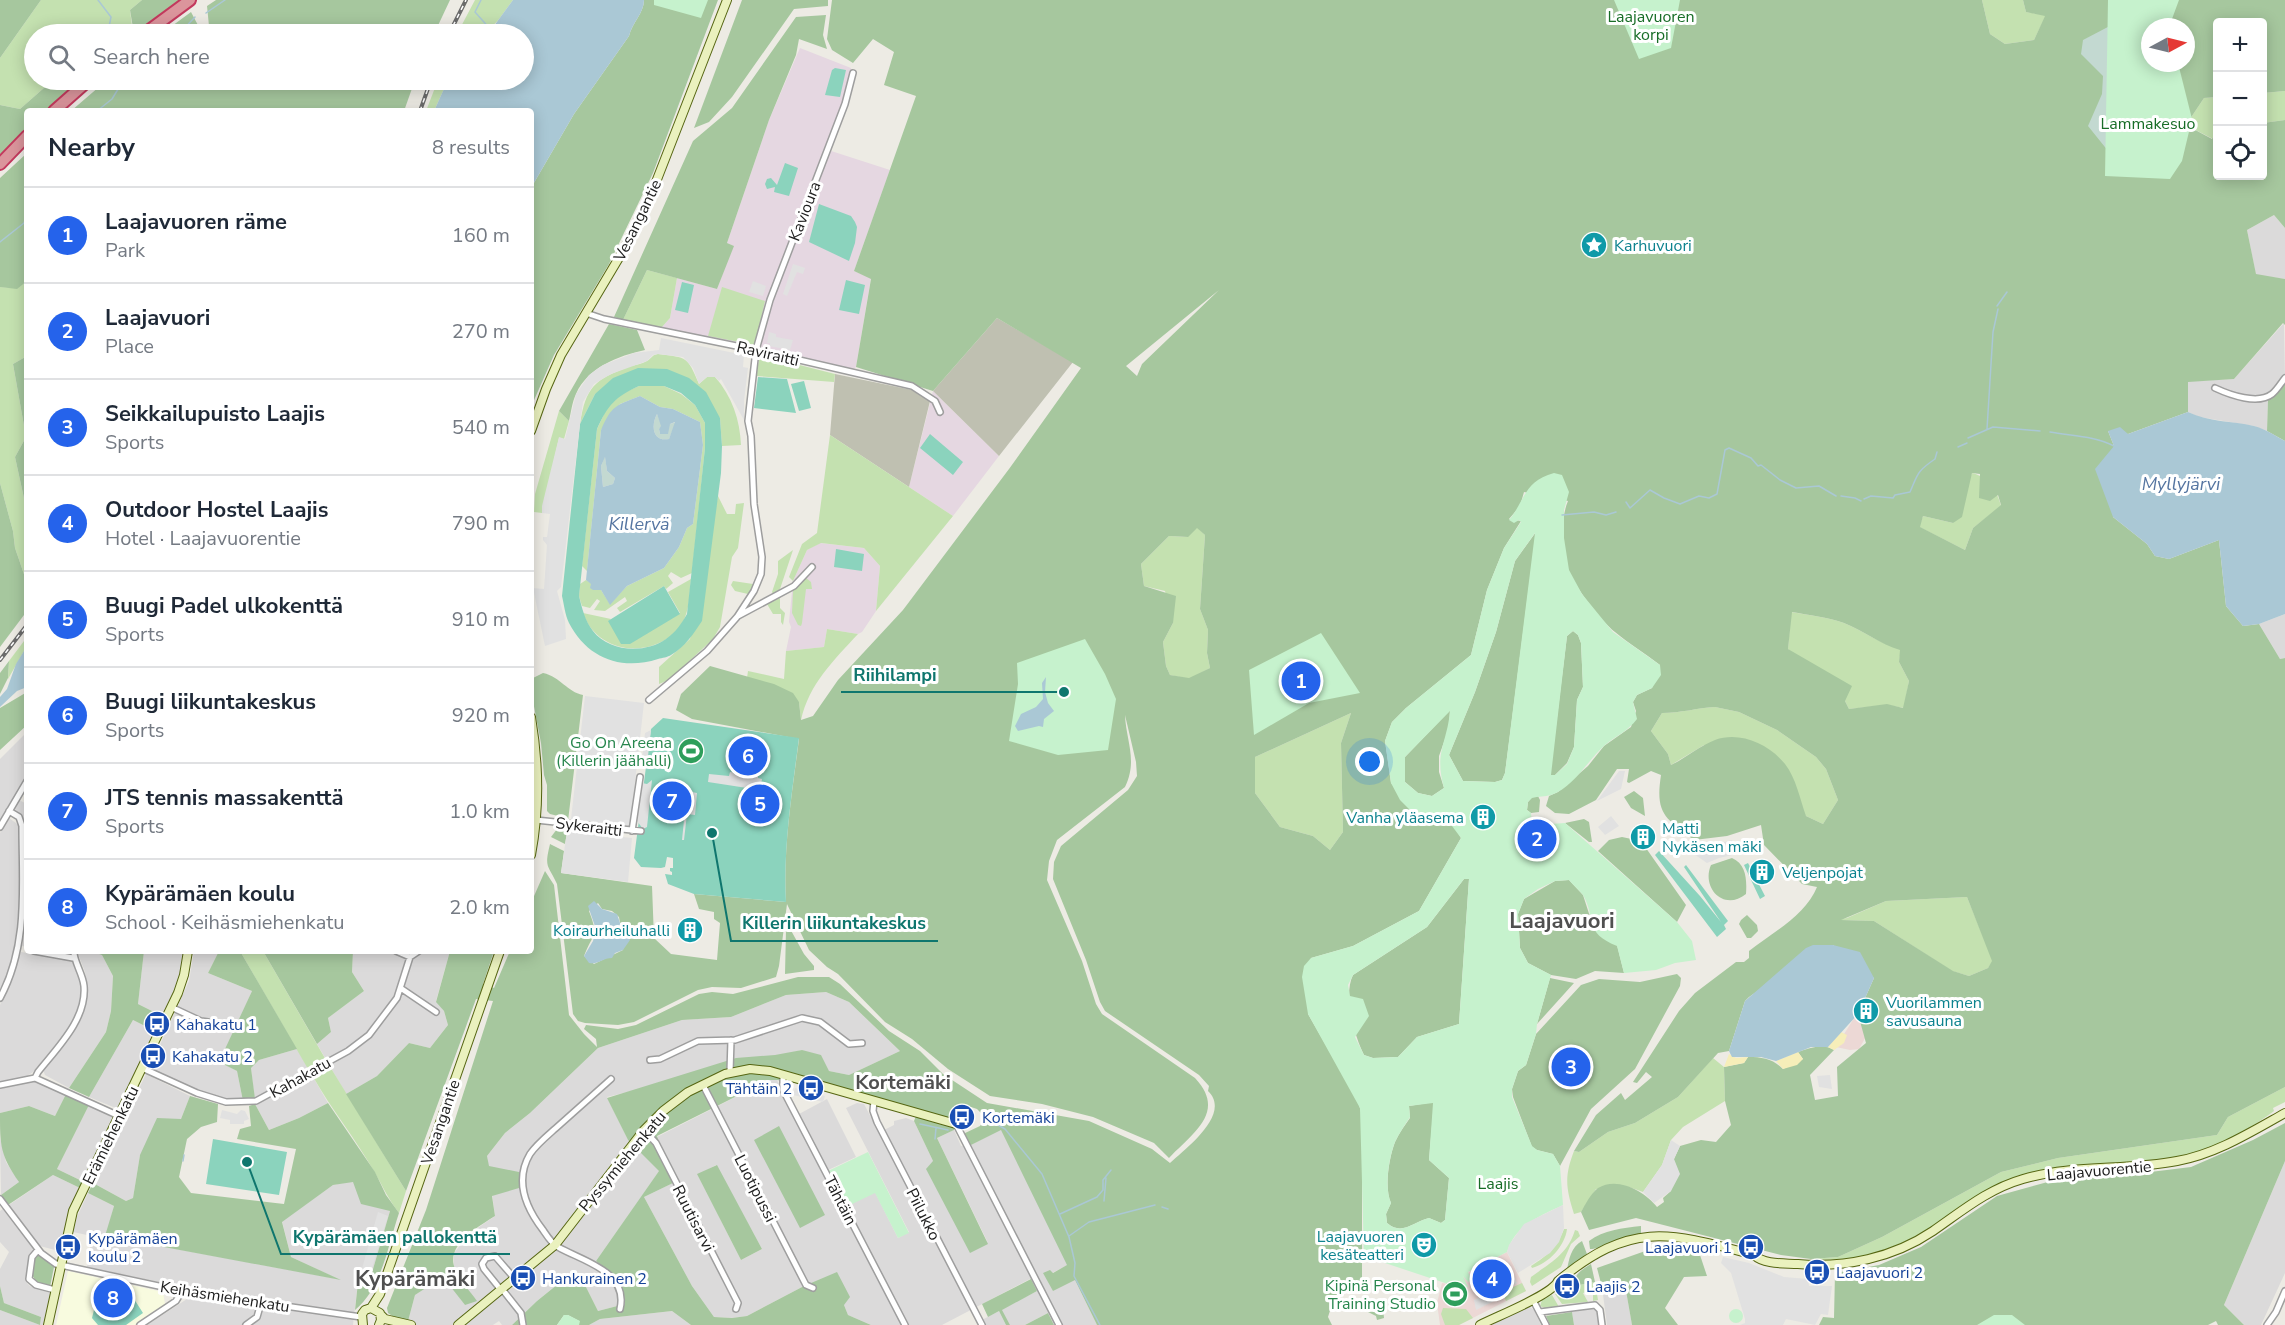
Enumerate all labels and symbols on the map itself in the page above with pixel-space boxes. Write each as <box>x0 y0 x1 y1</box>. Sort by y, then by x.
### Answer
park label: Laajavuoren korpi <box>1607 6 1695 46</box>
north arrow <box>2141 18 2195 72</box>
park label: Lammakesuo <box>2101 113 2196 135</box>
street label: Vesangantie <box>608 176 667 266</box>
street label: Kavioura <box>783 178 826 244</box>
place icon: Karhuvuori <box>1579 230 1609 260</box>
place label: Karhuvuori <box>1614 235 1692 257</box>
street label: Raviraitti <box>734 336 801 372</box>
water label: Myllyjärvi <box>2142 472 2221 496</box>
water label: Killervä <box>608 512 670 536</box>
callout: Riihilampi <box>841 656 949 692</box>
pin: 1 <box>1282 658 1320 704</box>
text: Riihilampi <box>853 663 937 687</box>
place label: Go On Areena (Killerin jäähalli) <box>556 732 672 772</box>
pin: 6 <box>728 734 768 778</box>
sports icon: Go On Areena (Killerin jäähalli) <box>676 736 706 766</box>
your location <box>1355 747 1384 776</box>
pin: 7 <box>652 778 692 824</box>
pin: 5 <box>740 782 780 826</box>
building icon: Vanha yläasema <box>1468 802 1498 832</box>
place label: Vanha yläasema <box>1345 807 1464 829</box>
street label: Sykeraitti <box>554 812 623 842</box>
pin: 2 <box>1518 816 1556 862</box>
place label: Matti Nykäsen mäki <box>1662 818 1762 858</box>
building icon: Matti Nykäsen mäki <box>1628 822 1658 852</box>
building icon: Veljenpojat <box>1747 857 1777 887</box>
place label: Veljenpojat <box>1781 862 1863 884</box>
callout: Killerin liikuntakeskus <box>731 905 938 941</box>
district label: Laajavuori <box>1509 906 1615 936</box>
text: Killerin liikuntakeskus <box>742 911 926 935</box>
building icon: Koiraurheiluhalli <box>675 915 705 945</box>
place label: Koiraurheiluhalli <box>553 920 670 942</box>
place label: Vuorilammen savusauna <box>1885 992 1982 1032</box>
building icon: Vuorilammen savusauna <box>1851 996 1881 1026</box>
bus stop icon: Kahakatu 1 <box>142 1009 172 1039</box>
place label: Kahakatu 1 <box>176 1014 257 1036</box>
bus stop icon: Kahakatu 2 <box>138 1041 168 1071</box>
pin: 3 <box>1552 1044 1590 1090</box>
place label: Kahakatu 2 <box>172 1046 253 1068</box>
street label: Kahakatu <box>266 1052 335 1104</box>
district label: Kortemäki <box>855 1069 951 1096</box>
bus stop icon: Tähtäin 2 <box>796 1073 826 1103</box>
street label: Vesangantie <box>416 1077 466 1169</box>
place label: Tähtäin 2 <box>725 1078 792 1100</box>
street label: Erämiehenkatu <box>78 1083 144 1188</box>
bus stop icon: Kortemäki <box>947 1102 977 1132</box>
street label: Pyssymiehenkatu <box>574 1107 671 1217</box>
place label: Kortemäki <box>982 1107 1055 1129</box>
street label: Luotipussi <box>729 1151 781 1226</box>
street label: Laajavuorentie <box>2046 1155 2152 1187</box>
street label: Tähtäin <box>818 1172 862 1229</box>
park label: Laajis <box>1478 1173 1518 1195</box>
street label: Ruutisarvi <box>667 1181 719 1256</box>
street label: Piilukko <box>901 1185 946 1244</box>
callout: Kypärämäen pallokenttä <box>281 1218 510 1254</box>
text: Kypärämäen pallokenttä <box>293 1225 497 1249</box>
place label: Laajavuoren kesäteatteri <box>1317 1226 1404 1266</box>
place label: Kypärämäen koulu 2 <box>88 1228 178 1268</box>
theatre icon: Laajavuoren kesäteatteri <box>1409 1230 1439 1260</box>
bus stop icon: Kypärämäen koulu 2 <box>53 1232 83 1262</box>
bus stop icon: Laajavuori 1 <box>1736 1232 1766 1262</box>
place label: Laajavuori 1 <box>1645 1237 1732 1259</box>
pin: 4 <box>1472 1256 1512 1302</box>
bus stop icon: Laajavuori 2 <box>1802 1257 1832 1287</box>
place label: Laajavuori 2 <box>1836 1262 1923 1284</box>
bus stop icon: Hankurainen 2 <box>508 1263 538 1293</box>
district label: Kypärämäki <box>355 1264 475 1294</box>
place label: Hankurainen 2 <box>542 1268 647 1290</box>
bus stop icon: Laajis 2 <box>1552 1271 1582 1301</box>
place label: Kipinä Personal Training Studio <box>1325 1275 1436 1315</box>
pin: 8 <box>94 1276 132 1320</box>
street label: Keihäsmiehenkatu <box>158 1276 291 1318</box>
place label: Laajis 2 <box>1586 1276 1641 1298</box>
sports icon: Kipinä Personal Training Studio <box>1440 1279 1470 1309</box>

